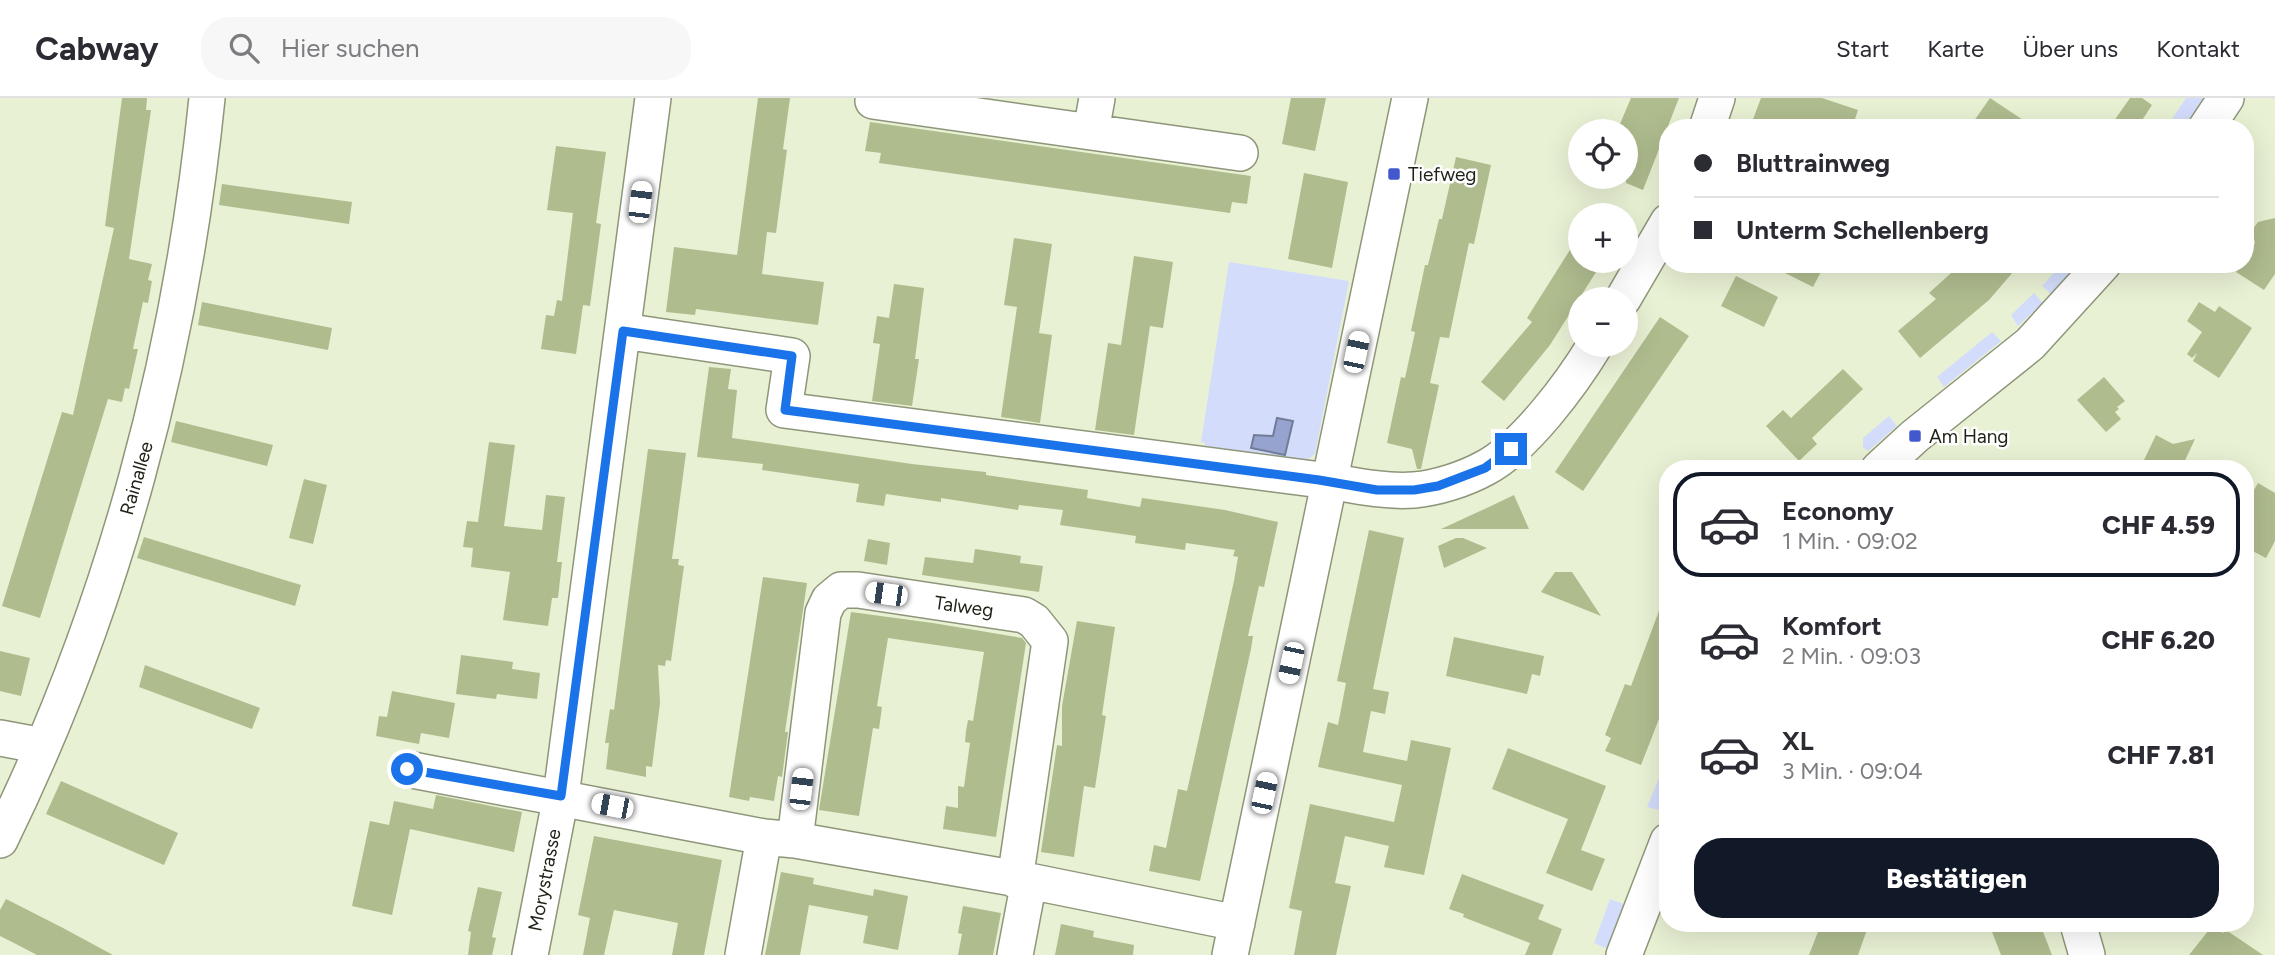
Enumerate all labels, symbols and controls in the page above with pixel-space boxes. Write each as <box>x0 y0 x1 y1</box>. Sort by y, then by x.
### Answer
search box <box>201 17 691 80</box>
text: Cabway <box>35 29 159 68</box>
icon: search <box>225 29 263 67</box>
text: Hier suchen <box>281 32 420 64</box>
text: Start <box>1836 34 1889 63</box>
text: Karte <box>1927 34 1984 63</box>
text: Über uns <box>2022 34 2118 63</box>
text: Kontakt <box>2156 34 2240 63</box>
map controls <box>1568 119 1638 357</box>
button: locate <box>1568 119 1638 189</box>
text: Bluttrainweg <box>1736 147 1890 179</box>
place label: Tiefweg <box>1408 163 1476 186</box>
marker: Tiefweg <box>1386 166 1402 182</box>
car <box>628 180 653 224</box>
button: + <box>1568 203 1638 273</box>
text: Unterm Schellenberg <box>1736 214 1989 246</box>
button: − <box>1568 287 1638 357</box>
car <box>1342 329 1371 375</box>
place label: Am Hang <box>1929 425 2008 448</box>
marker: Am Hang <box>1907 428 1923 444</box>
route end <box>1495 433 1527 465</box>
street label: Rainallee <box>115 439 158 518</box>
icon: car <box>1698 493 1761 556</box>
text: Economy <box>1782 495 1894 527</box>
text: CHF 4.59 <box>2102 509 2215 541</box>
text: 1 Min. · 09:02 <box>1782 527 1918 555</box>
car <box>864 581 909 607</box>
street label: Talweg <box>933 591 995 622</box>
icon: car <box>1698 608 1761 671</box>
text: Komfort <box>1782 610 1882 642</box>
text: CHF 6.20 <box>2102 624 2215 656</box>
car <box>1277 640 1306 686</box>
text: 2 Min. · 09:03 <box>1782 642 1921 670</box>
icon: car <box>1698 723 1761 786</box>
text: XL <box>1782 725 1814 757</box>
text: CHF 7.81 <box>2107 739 2215 771</box>
route start <box>391 753 423 785</box>
text: 3 Min. · 09:04 <box>1782 757 1922 785</box>
car <box>789 767 814 811</box>
car <box>1250 770 1279 816</box>
car <box>590 792 635 820</box>
street label: Morystrasse <box>523 827 566 933</box>
button: Bestätigen <box>1694 838 2219 918</box>

